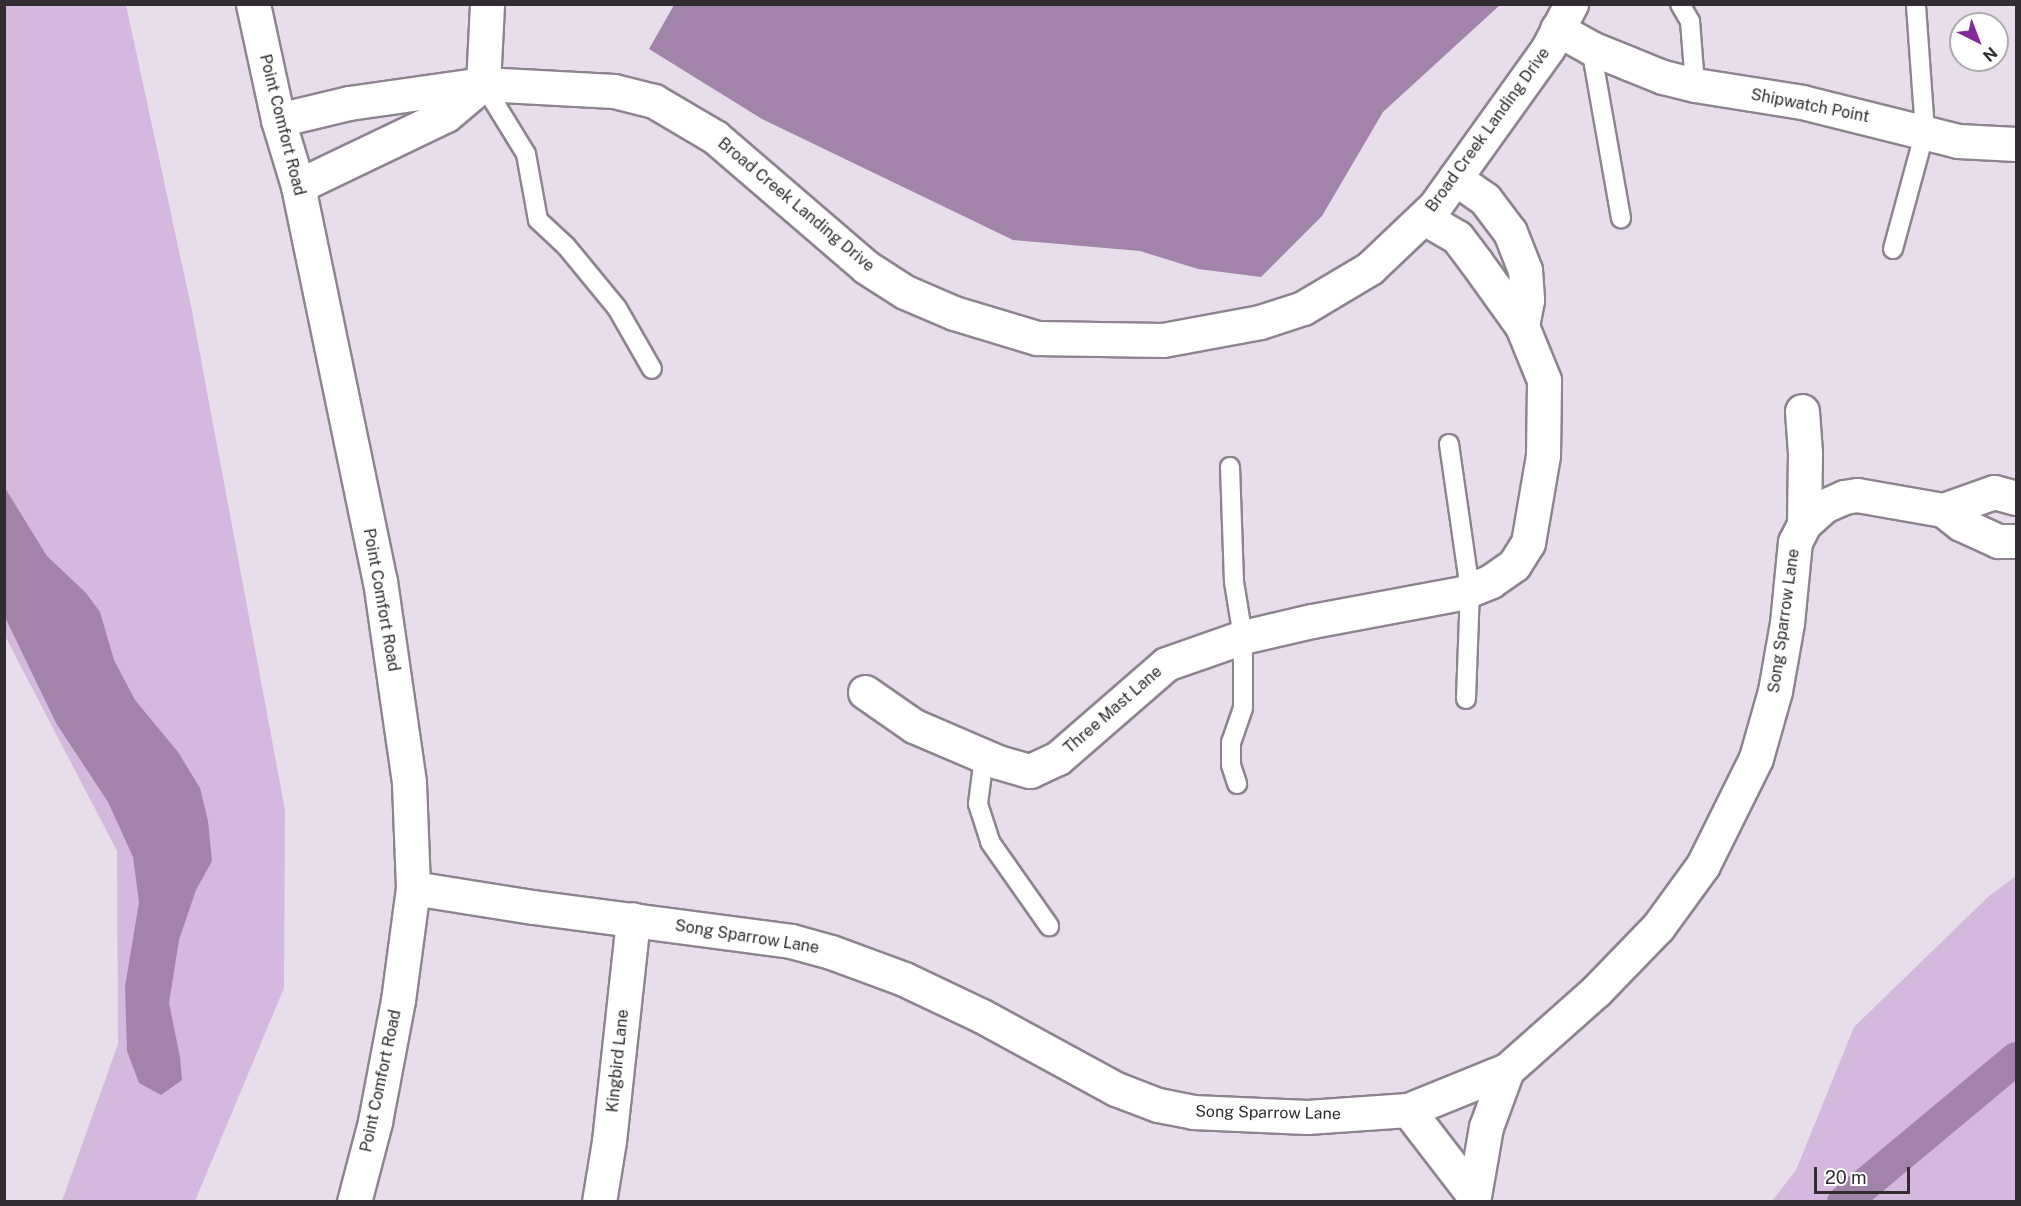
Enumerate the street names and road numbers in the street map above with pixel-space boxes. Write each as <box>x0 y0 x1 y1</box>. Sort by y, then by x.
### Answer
street label: Broad Creek Landing Drive <box>1422 44 1554 216</box>
street label: Point Comfort Road <box>255 52 309 198</box>
street label: Shipwatch Point <box>1749 85 1871 127</box>
street label: Broad Creek Landing Drive <box>714 134 878 276</box>
street label: Point Comfort Road <box>359 527 403 673</box>
street label: Song Sparrow Lane <box>1764 548 1804 694</box>
street label: Three Mast Lane <box>1060 662 1166 758</box>
street label: Song Sparrow Lane <box>674 916 820 958</box>
street label: Point Comfort Road <box>357 1008 405 1154</box>
street label: Kingbird Lane <box>603 1009 633 1113</box>
street label: Song Sparrow Lane <box>1195 1102 1341 1124</box>

